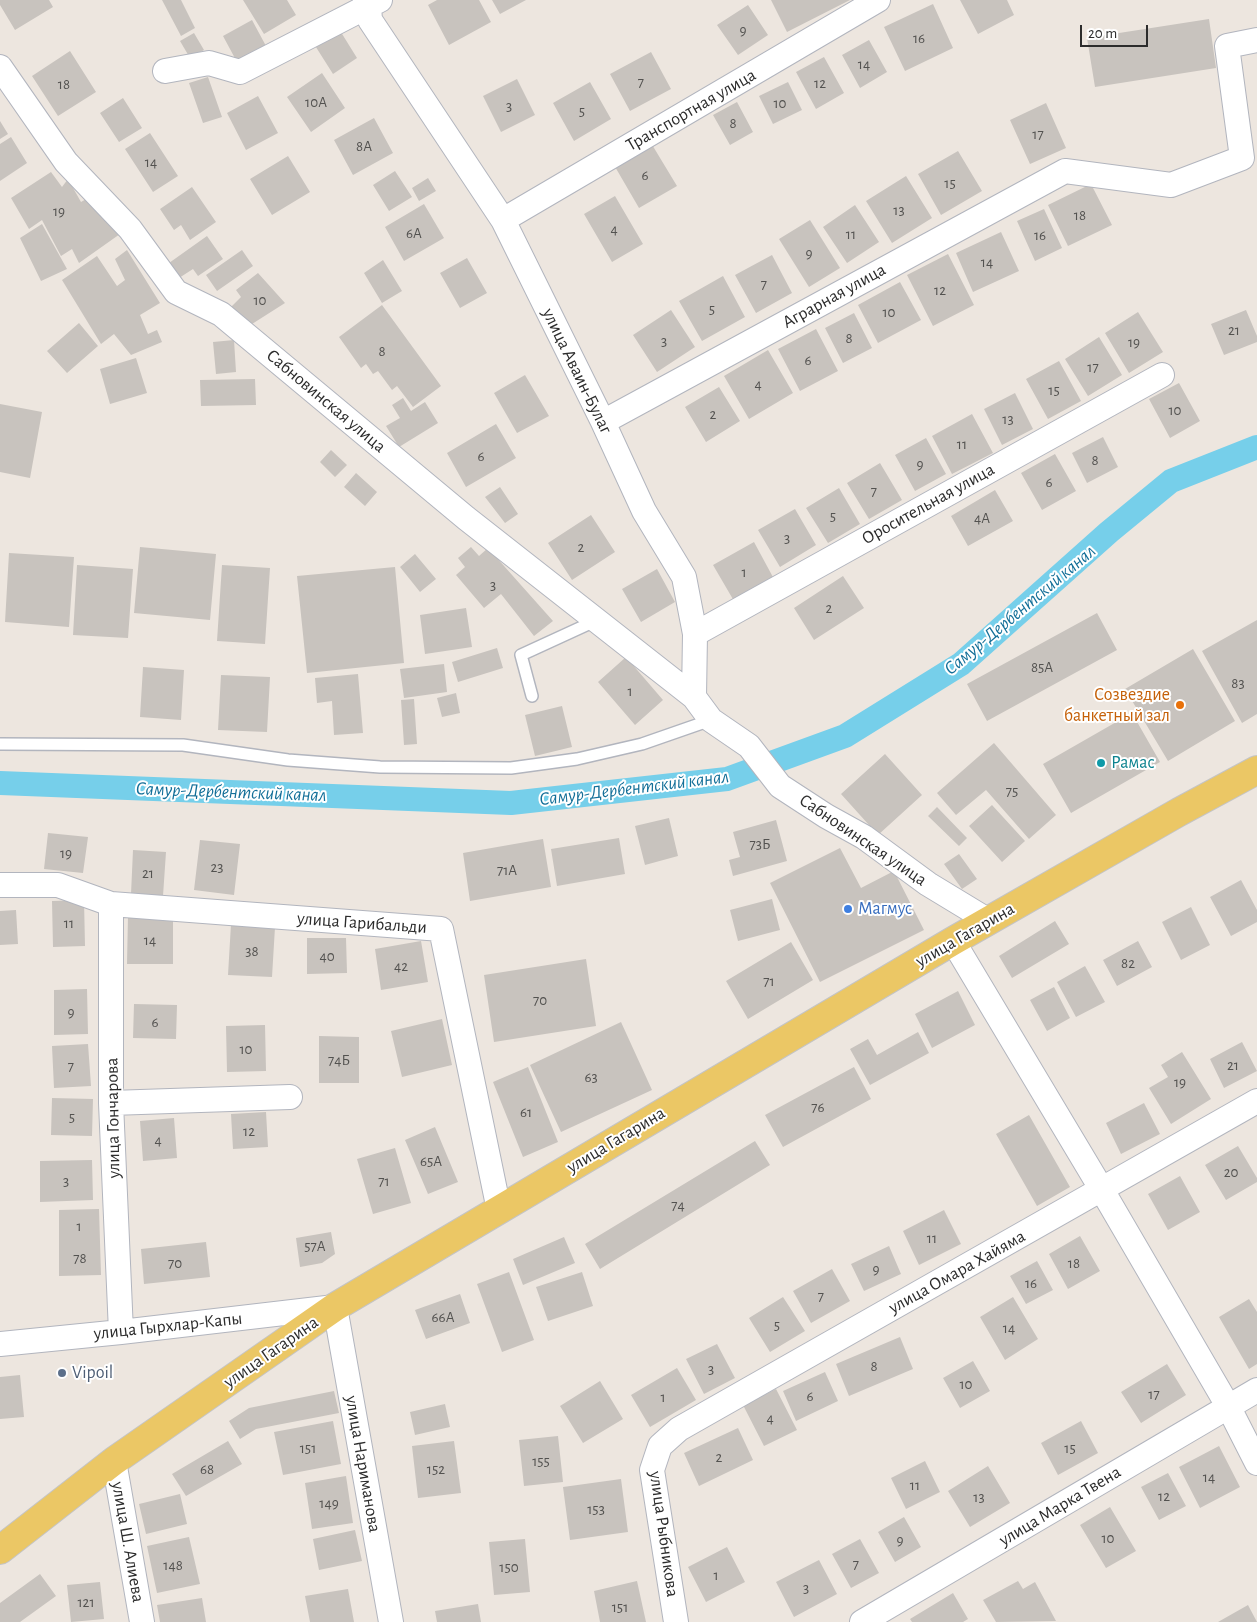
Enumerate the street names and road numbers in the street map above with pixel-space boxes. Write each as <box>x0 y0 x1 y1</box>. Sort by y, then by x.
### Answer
street label: Транспортная улица <box>622 64 760 156</box>
street label: Аграрная улица <box>779 259 889 333</box>
street label: улица Аваин-Булаг <box>537 305 617 437</box>
street label: Сабновинская улица <box>262 345 390 457</box>
street label: Оросительная улица <box>858 459 998 549</box>
street label: Сабновинская улица <box>795 789 931 891</box>
street label: улица Гагарина <box>912 898 1018 972</box>
street label: улица Гарибальди <box>296 908 428 938</box>
street label: улица Гончарова <box>101 1057 125 1179</box>
street label: улица Гагарина <box>563 1102 669 1178</box>
street label: улица Омара Хайяма <box>885 1225 1029 1319</box>
street label: улица Гырхлар-Капы <box>93 1307 243 1345</box>
street label: улица Гагарина <box>219 1311 323 1393</box>
street label: улица Нариманова <box>340 1394 386 1534</box>
street label: улица Марка Твена <box>995 1461 1125 1551</box>
street label: улица Рыбникова <box>644 1470 684 1598</box>
street label: улица Ш. Алиева <box>107 1480 149 1604</box>

